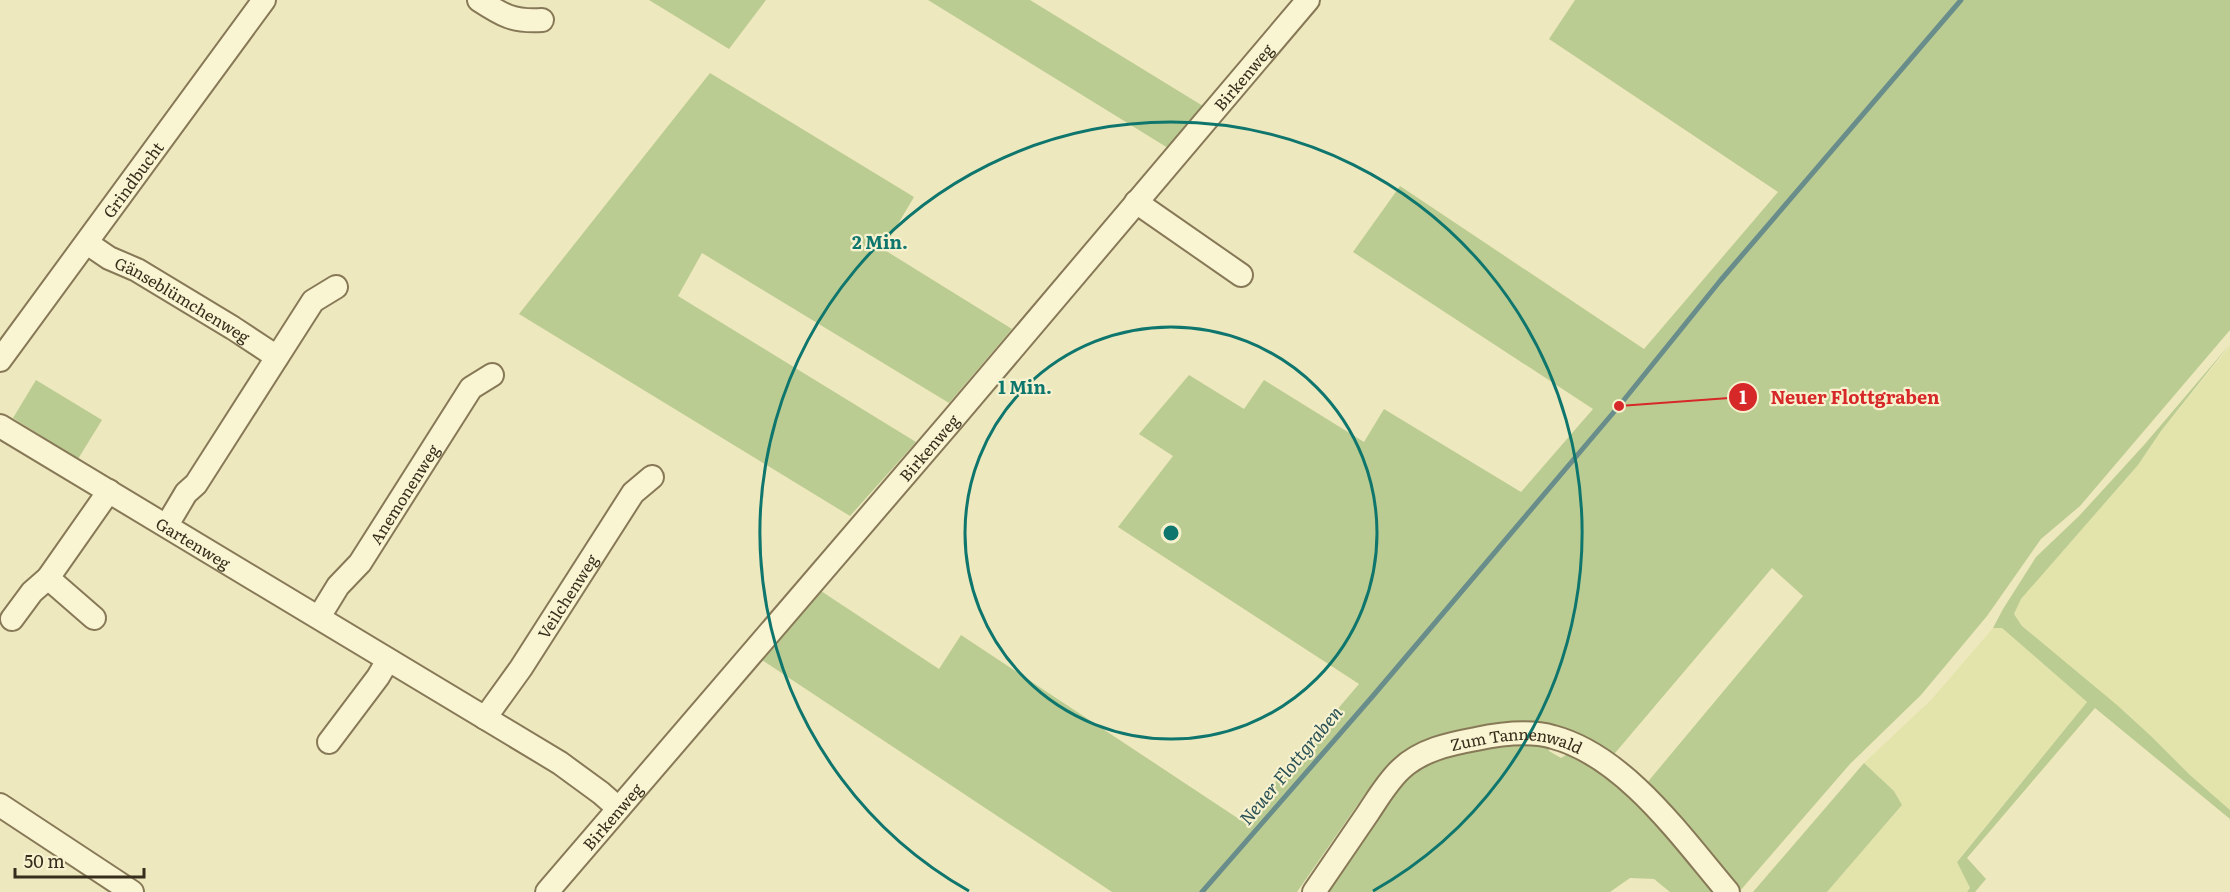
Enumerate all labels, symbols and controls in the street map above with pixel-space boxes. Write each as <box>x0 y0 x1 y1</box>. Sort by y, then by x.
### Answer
street label: Birkenweg <box>1207 38 1279 116</box>
street label: Grindbucht <box>96 136 169 223</box>
text: 2 Min. <box>852 228 908 255</box>
street label: Gänseblümchenweg <box>111 250 255 348</box>
text: 1 Min. <box>998 373 1052 400</box>
callout: Neuer Flottgraben <box>1728 379 1951 415</box>
text: 1 <box>1739 383 1747 410</box>
text: Neuer Flottgraben <box>1771 383 1940 410</box>
street label: Birkenweg <box>893 408 964 486</box>
street label: Anemonenweg <box>363 439 445 549</box>
street label: Gartenweg <box>152 511 236 574</box>
centre of rings <box>1161 523 1181 543</box>
street label: Veilchenweg <box>531 549 603 643</box>
water label: Neuer Flottgraben <box>1232 699 1348 830</box>
street label: Zum Tannenwald <box>1448 721 1587 759</box>
street label: Birkenweg <box>576 777 648 855</box>
scale bar <box>15 841 144 879</box>
text: 50 m <box>24 847 65 874</box>

